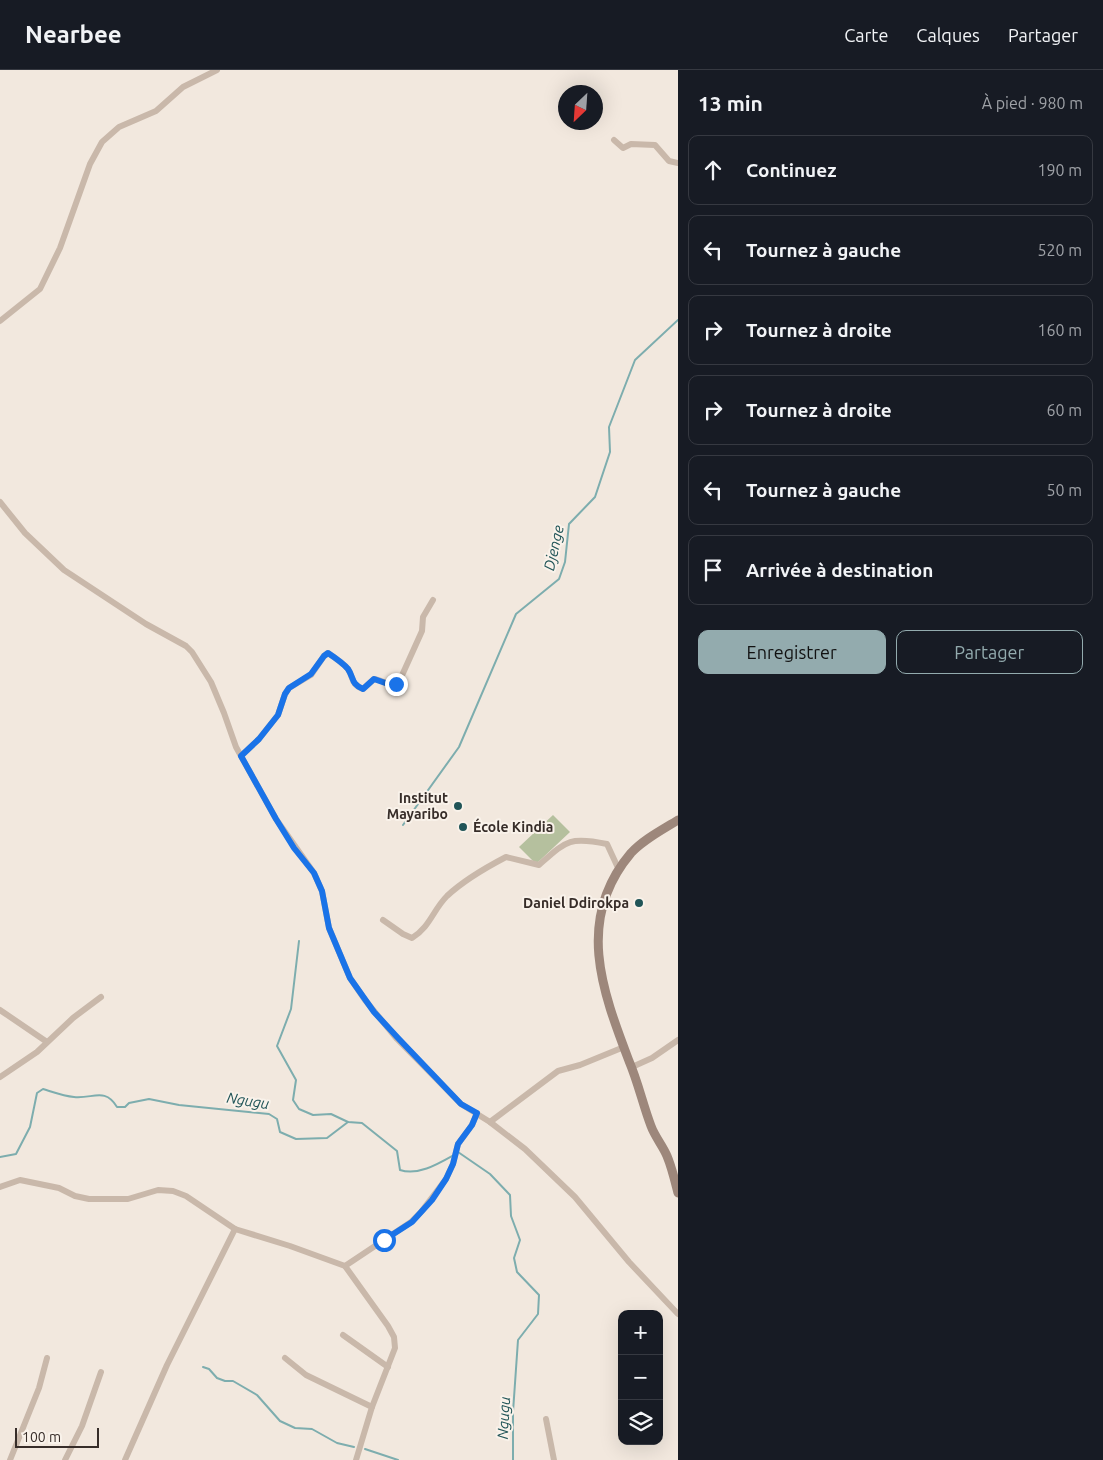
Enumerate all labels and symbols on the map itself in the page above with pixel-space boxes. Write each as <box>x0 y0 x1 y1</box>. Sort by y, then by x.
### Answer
north arrow <box>558 85 603 130</box>
water label: Djenge <box>540 523 567 572</box>
route end <box>385 673 408 696</box>
place label: Institut Mayaribo <box>387 790 448 822</box>
marker: Institut Mayaribo <box>452 800 464 812</box>
place label: École Kindia <box>473 818 553 835</box>
marker: École Kindia <box>457 821 469 833</box>
place label: Daniel Ddirokpa <box>523 895 629 911</box>
marker: Daniel Ddirokpa <box>633 897 645 909</box>
water label: Ngugu <box>226 1089 271 1112</box>
route start <box>373 1229 396 1252</box>
water label: Ngugu <box>494 1396 513 1440</box>
scale bar <box>15 1425 99 1448</box>

